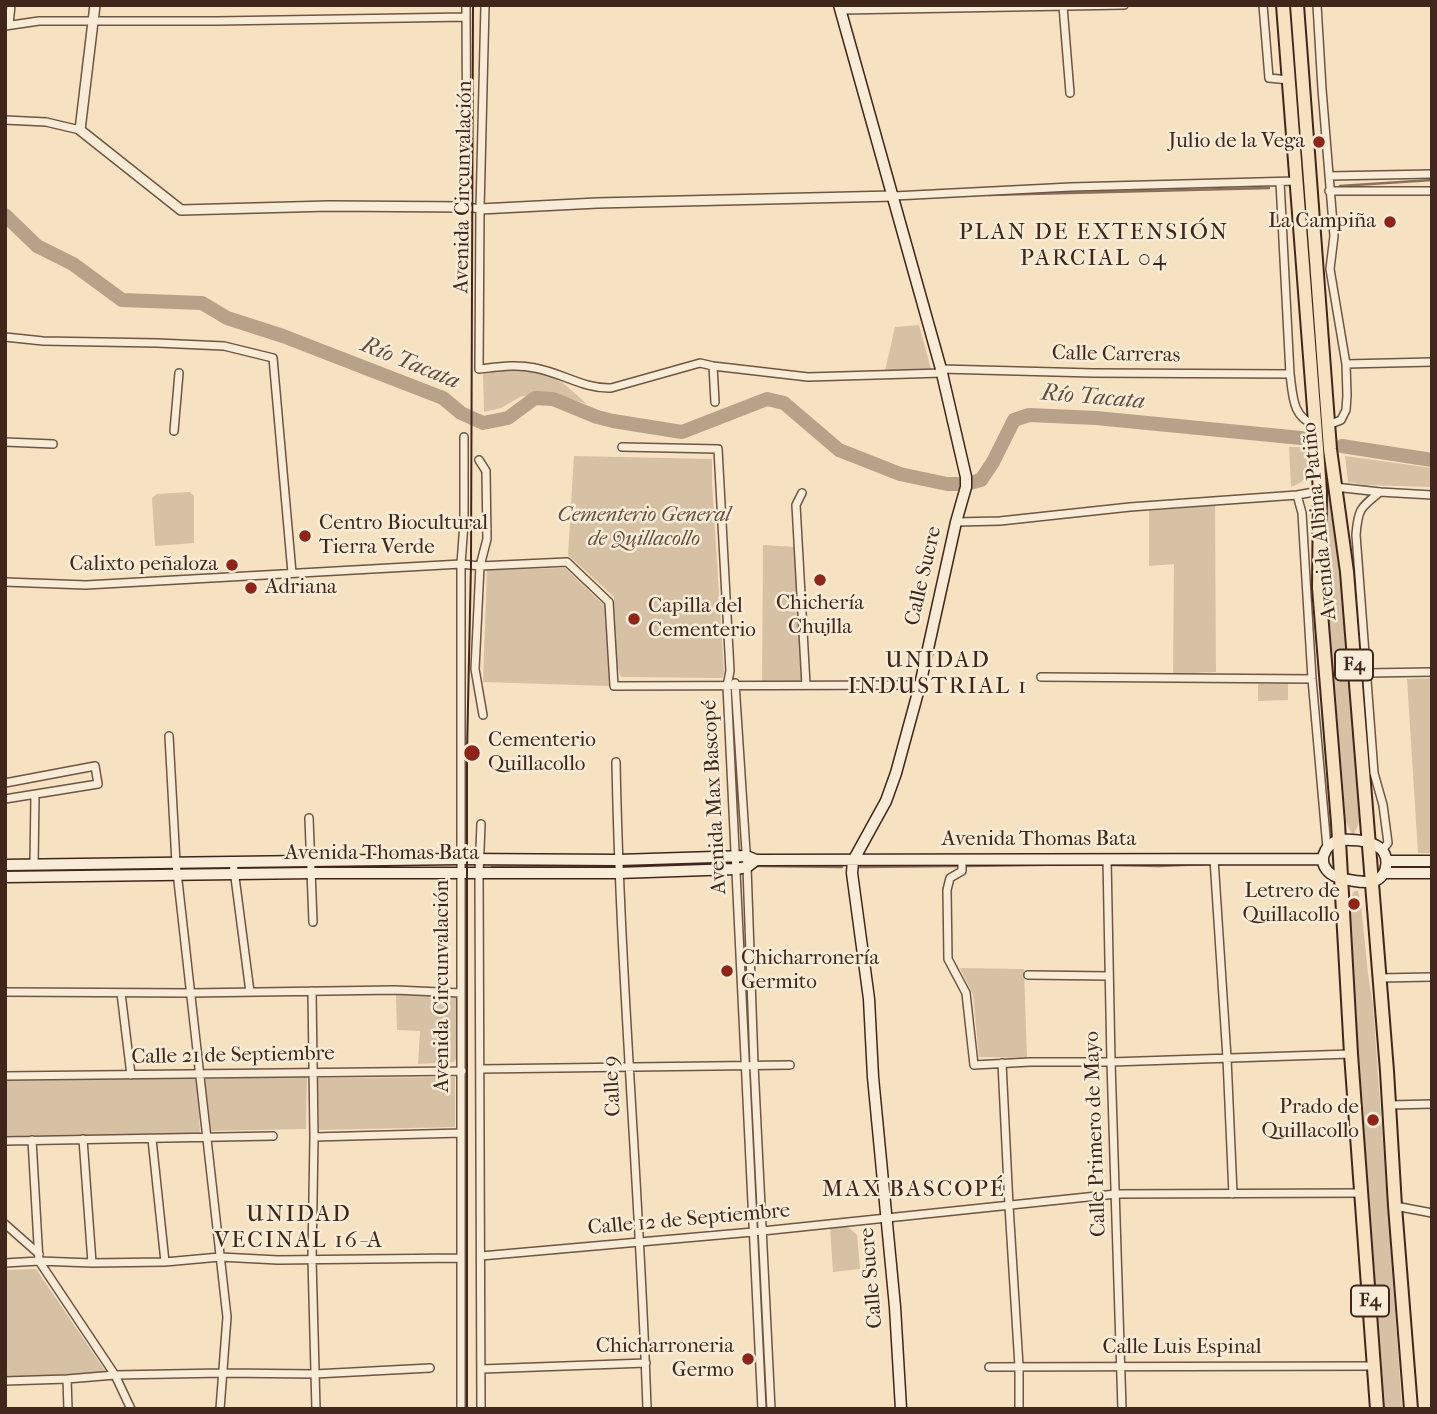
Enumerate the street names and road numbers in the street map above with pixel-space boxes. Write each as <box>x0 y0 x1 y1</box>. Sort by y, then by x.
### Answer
street label: Avenida Circunvalación <box>450 80 478 294</box>
street label: Calle Carreras <box>1052 341 1180 369</box>
street label: Avenida Albina Patiño <box>1297 421 1343 621</box>
street label: Calle Sucre <box>900 524 948 628</box>
road number: F4 <box>1335 650 1373 680</box>
street label: Avenida Max Bascopé <box>697 699 733 895</box>
street label: Avenida Thomas Bata <box>942 827 1136 853</box>
street label: Avenida Thomas Bata <box>285 841 479 867</box>
street label: Avenida Circunvalación <box>430 879 456 1093</box>
street label: Calle Primero de Mayo <box>1080 1031 1112 1237</box>
street label: Calle 21 de Septiembre <box>131 1042 335 1070</box>
street label: Calle 9 <box>599 1055 627 1117</box>
street label: Calle 12 de Septiembre <box>587 1199 791 1241</box>
street label: Calle Sucre <box>855 1226 889 1330</box>
road number: F4 <box>1351 1286 1389 1316</box>
street label: Calle Luis Espinal <box>1103 1335 1261 1361</box>

